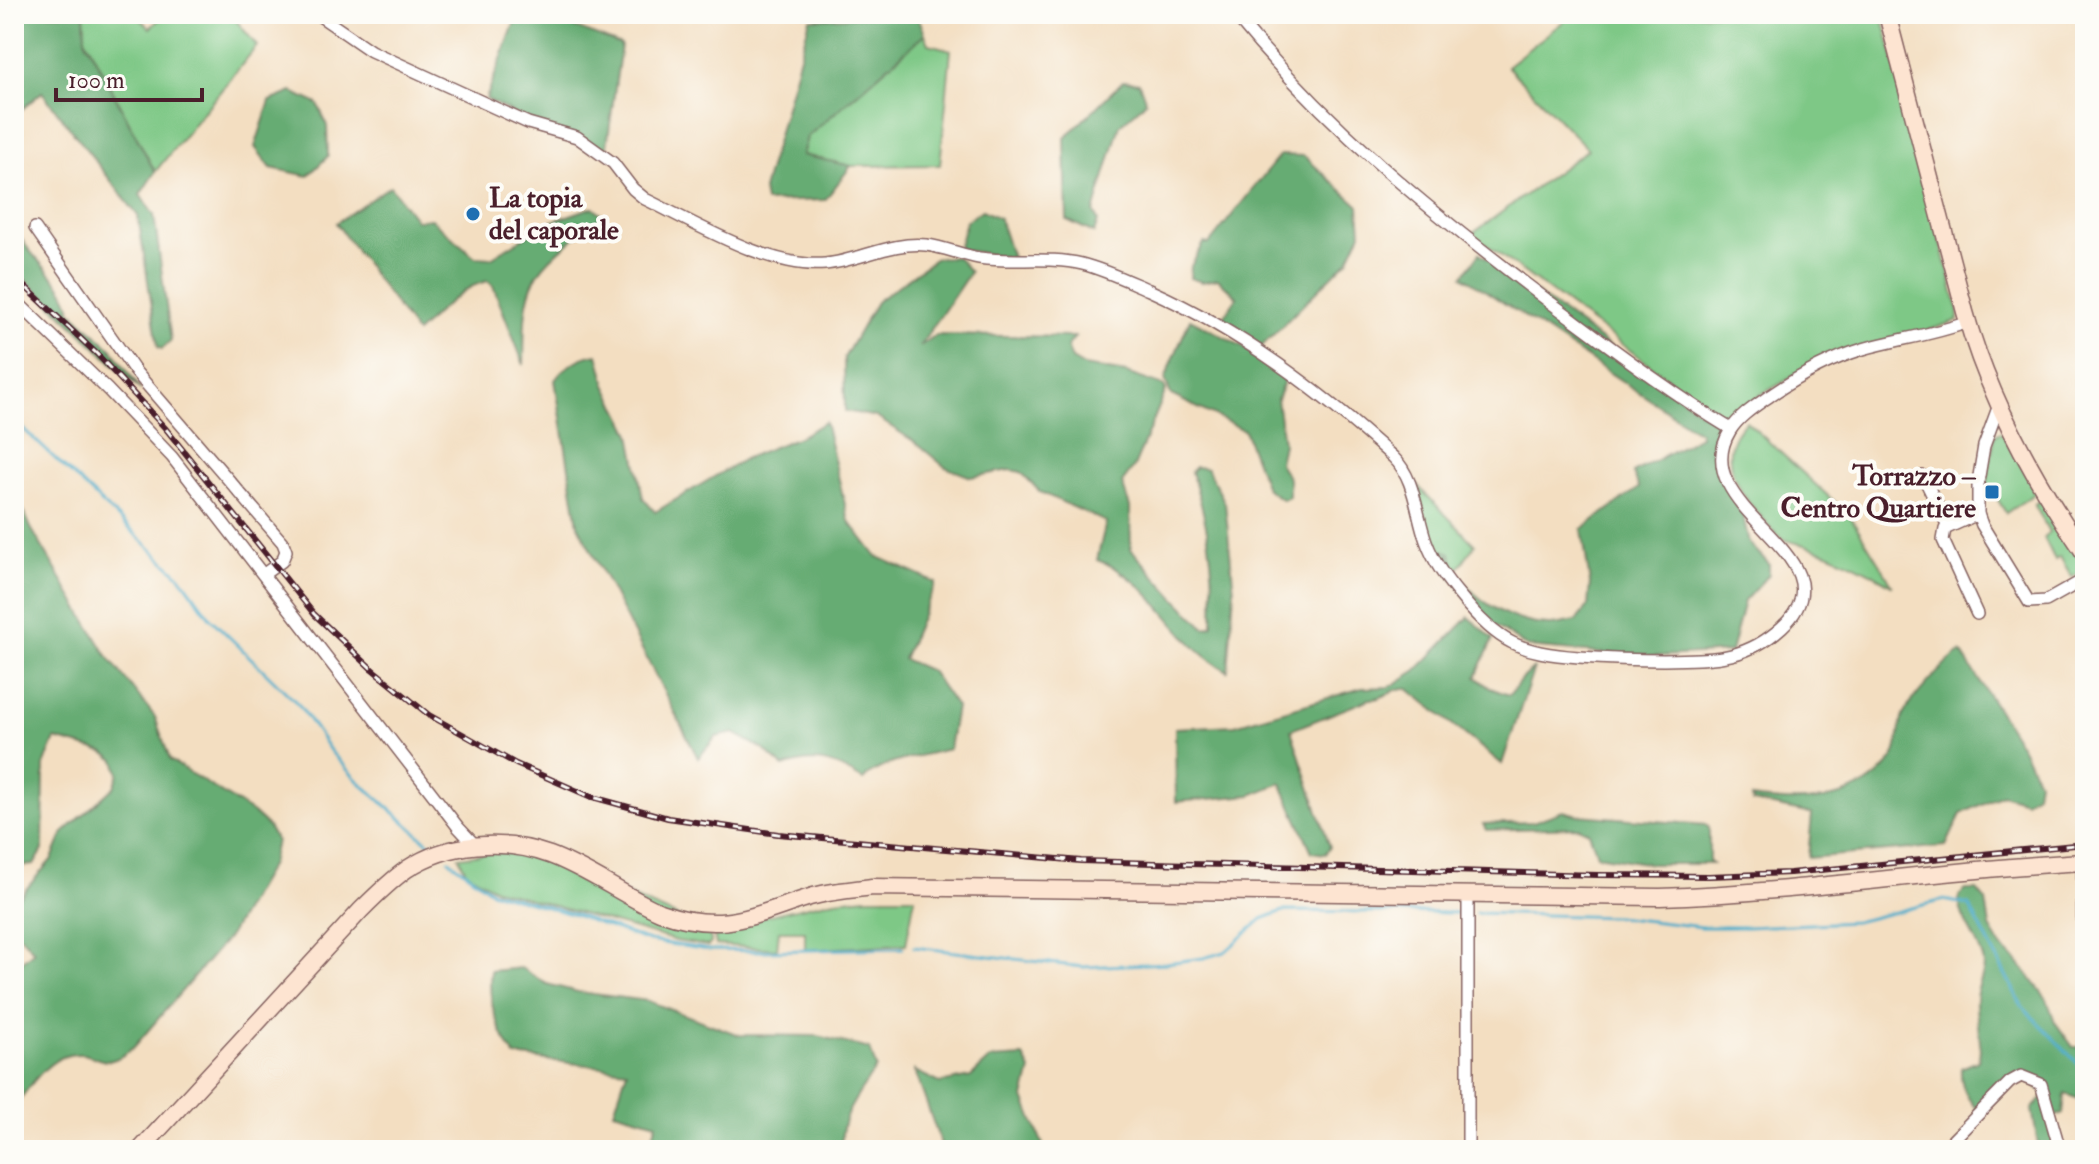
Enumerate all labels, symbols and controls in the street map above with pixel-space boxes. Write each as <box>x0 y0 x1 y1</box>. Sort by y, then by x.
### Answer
scale bar <box>56 52 202 102</box>
text: 100 m <box>68 65 125 96</box>
place label: La topia del caporale <box>489 181 619 248</box>
marker: La topia del caporale <box>464 205 482 223</box>
place label: Torrazzo – Centro Quartiere <box>1781 459 1977 526</box>
marker: Torrazzo – Centro Quartiere <box>1983 483 2001 501</box>

